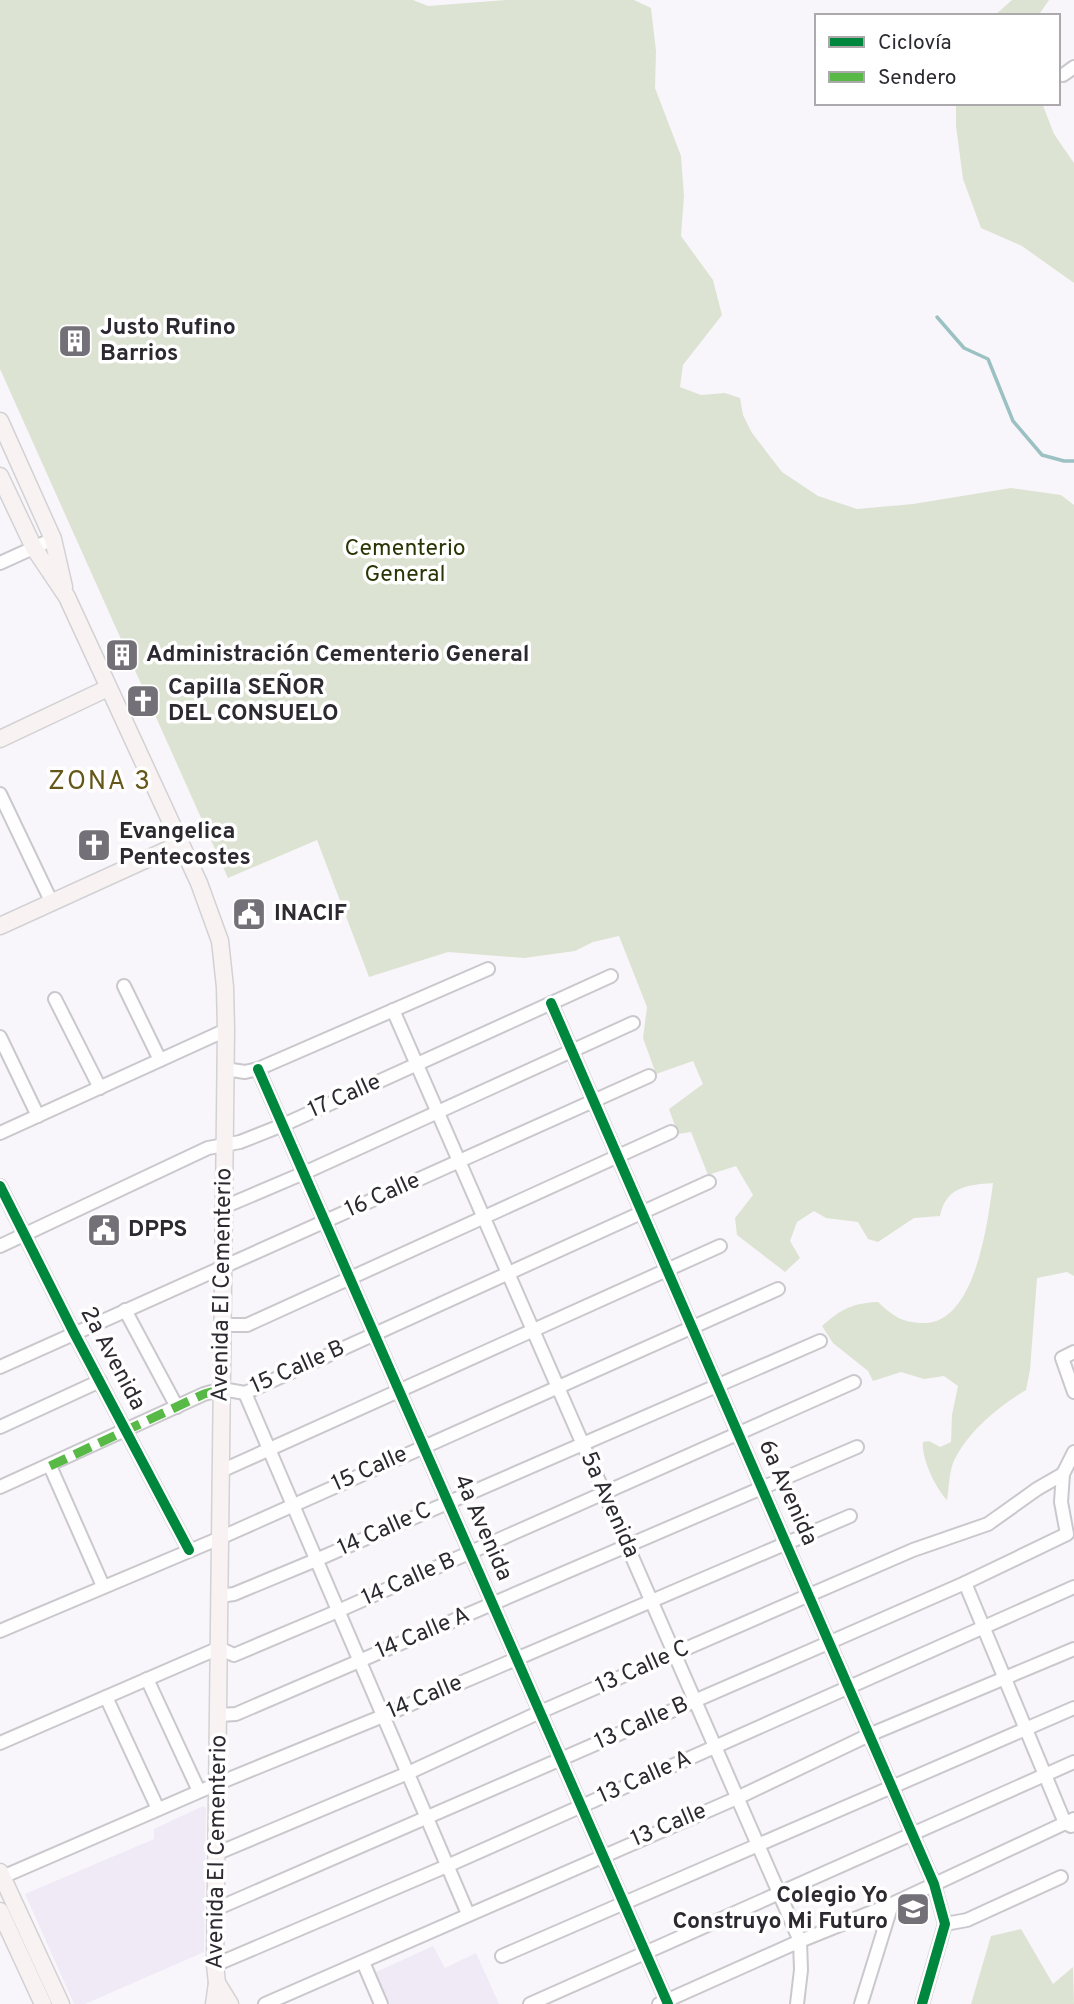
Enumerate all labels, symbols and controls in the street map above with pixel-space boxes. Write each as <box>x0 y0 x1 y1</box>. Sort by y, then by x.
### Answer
legend <box>815 14 1060 105</box>
text: Ciclovía <box>878 30 952 57</box>
text: Sendero <box>878 65 957 92</box>
place label: Justo Rufino Barrios <box>100 314 236 369</box>
building icon: Justo Rufino Barrios <box>56 322 94 360</box>
park label: Cementerio General <box>344 535 466 590</box>
building icon: Administración Cementerio General <box>103 636 141 674</box>
place label: Administración Cementerio General <box>146 641 529 670</box>
place label: Capilla SEÑOR DEL CONSUELO <box>168 673 339 729</box>
church icon: Capilla SEÑOR DEL CONSUELO <box>124 682 162 720</box>
district label: ZONA 3 <box>48 766 152 799</box>
place label: Evangelica Pentecostes <box>119 818 251 873</box>
church icon: Evangelica Pentecostes <box>75 826 113 864</box>
public building icon: INACIF <box>230 895 268 933</box>
place label: INACIF <box>274 900 347 929</box>
street label: 17 Calle <box>304 1068 386 1126</box>
street label: 16 Calle <box>341 1167 425 1225</box>
street label: Avenida El Cementerio <box>206 1168 240 1402</box>
public building icon: DPPS <box>85 1211 123 1249</box>
place label: DPPS <box>128 1216 187 1245</box>
street label: 2a Avenida <box>73 1302 151 1416</box>
street label: 15 Calle B <box>246 1334 350 1402</box>
street label: 6a Avenida <box>751 1436 823 1550</box>
street label: 15 Calle <box>328 1441 412 1499</box>
street label: 5a Avenida <box>573 1447 645 1563</box>
street label: 4a Avenida <box>446 1470 518 1586</box>
street label: 14 Calle C <box>334 1497 436 1563</box>
street label: 14 Calle B <box>358 1546 460 1614</box>
street label: 14 Calle A <box>372 1601 474 1667</box>
street label: 13 Calle C <box>592 1635 694 1701</box>
street label: 14 Calle <box>383 1669 467 1727</box>
street label: 13 Calle B <box>591 1690 693 1758</box>
street label: Avenida El Cementerio <box>201 1735 235 1969</box>
street label: 13 Calle A <box>594 1745 696 1811</box>
street label: 13 Calle <box>627 1797 711 1855</box>
place label: Colegio Yo Construyo Mi Futuro <box>672 1882 888 1937</box>
school or university icon: Colegio Yo Construyo Mi Futuro <box>894 1890 932 1928</box>

